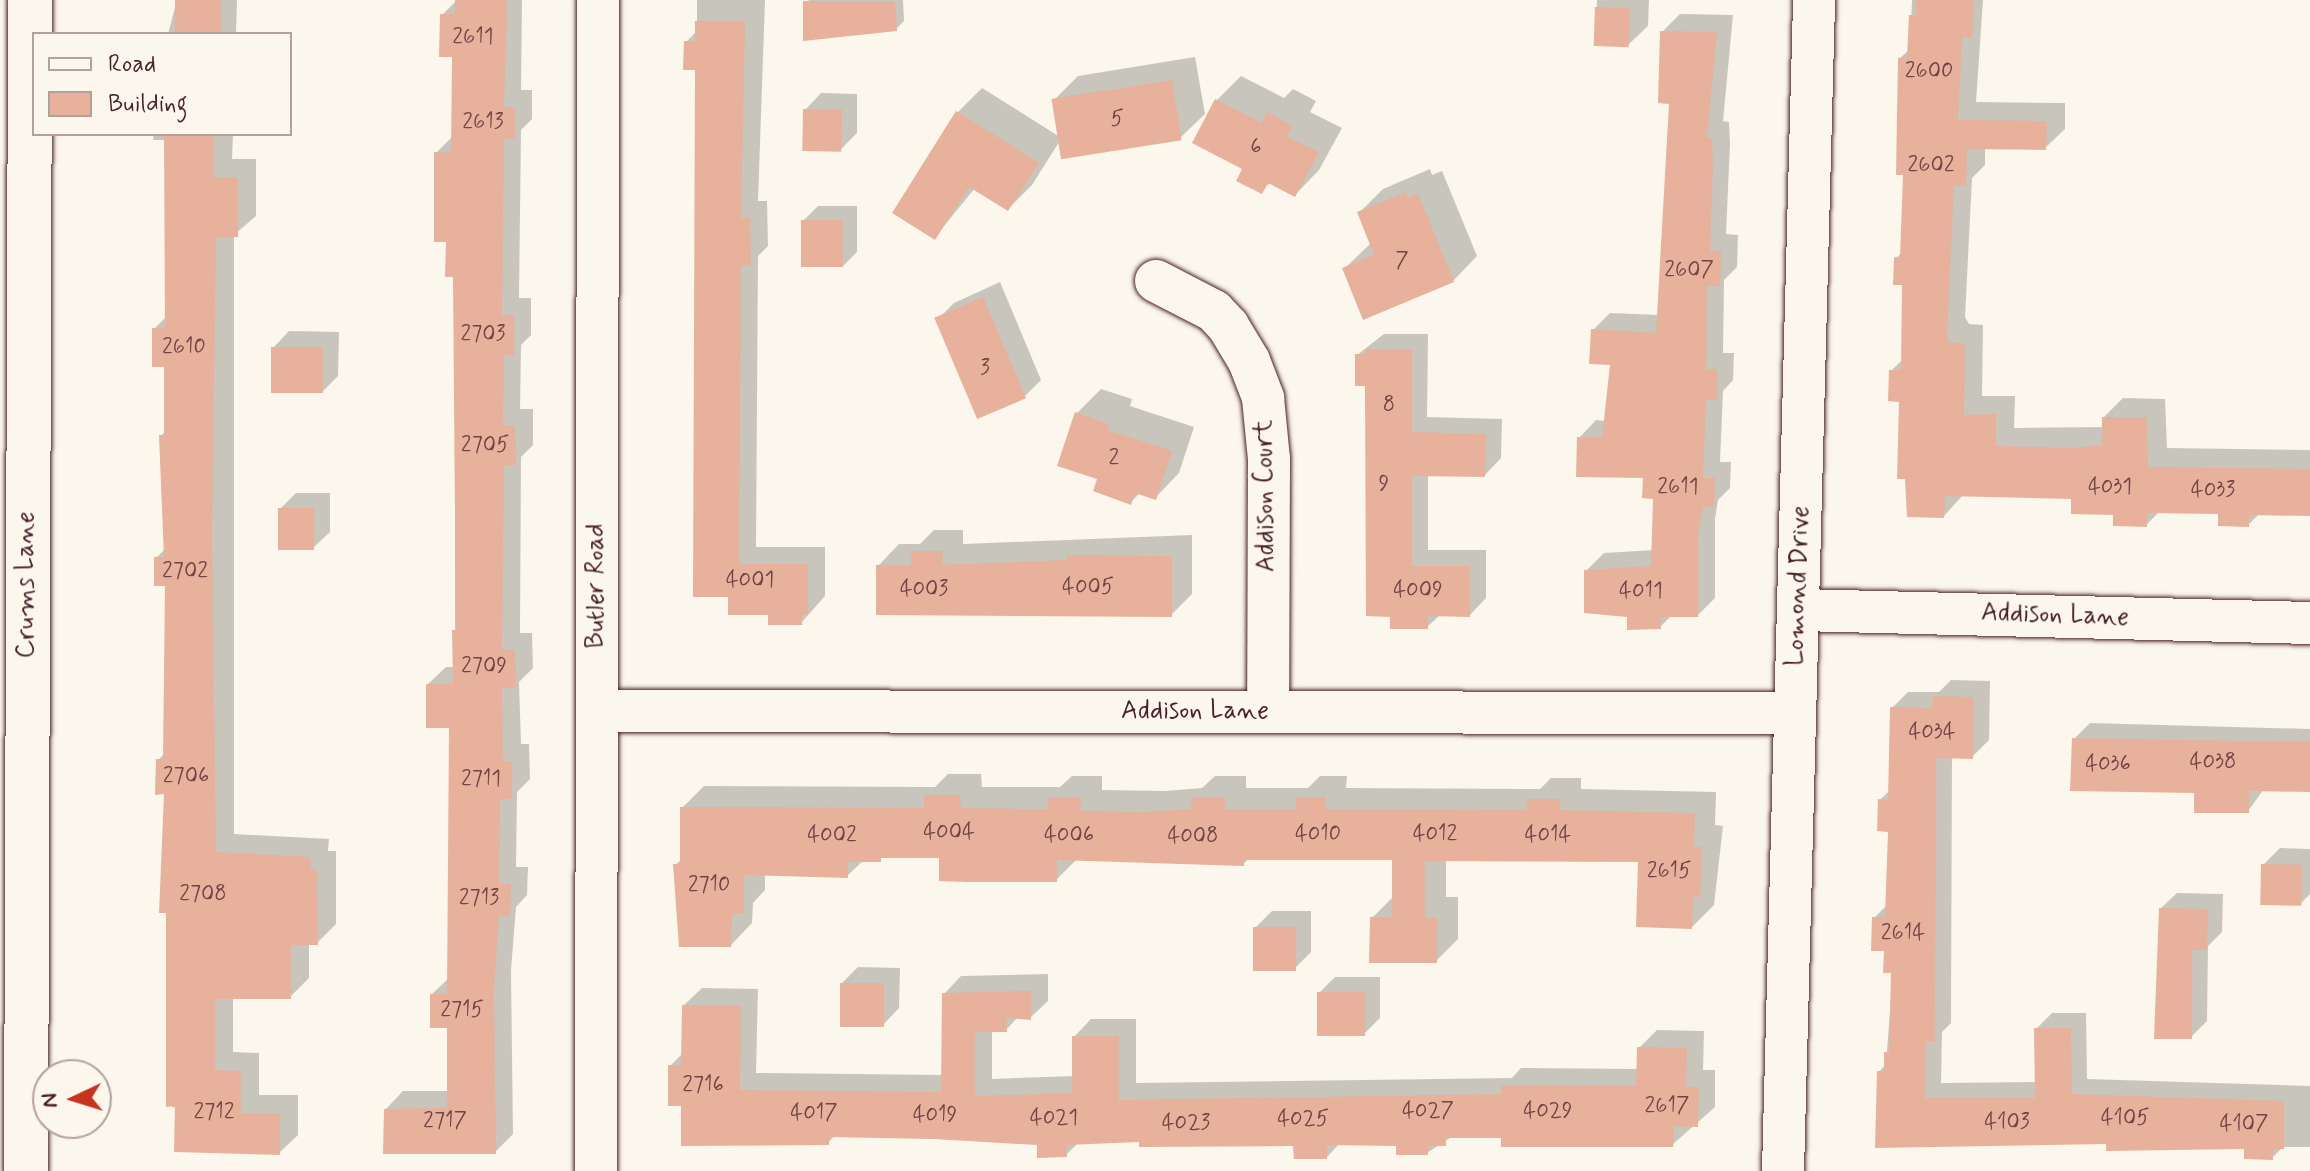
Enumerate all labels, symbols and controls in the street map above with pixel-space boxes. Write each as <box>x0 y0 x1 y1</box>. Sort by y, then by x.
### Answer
house number: 2611 <box>452 25 494 51</box>
legend <box>32 32 292 136</box>
text: Road <box>108 49 156 80</box>
house number: 2600 <box>1905 59 1953 85</box>
text: Building <box>108 89 188 120</box>
house number: 5 <box>1110 107 1124 133</box>
house number: 2613 <box>462 110 504 136</box>
house number: 6 <box>1250 135 1262 161</box>
house number: 2602 <box>1908 153 1954 179</box>
house number: 7 <box>1395 249 1409 275</box>
house number: 2607 <box>1664 258 1714 284</box>
house number: 2703 <box>460 322 506 348</box>
house number: 2610 <box>162 335 206 361</box>
house number: 3 <box>980 356 990 382</box>
house number: 8 <box>1383 393 1395 419</box>
street label: Addison Court <box>1249 420 1283 572</box>
house number: 2705 <box>461 433 509 459</box>
house number: 2 <box>1109 446 1119 472</box>
house number: 9 <box>1379 472 1389 498</box>
house number: 2611 <box>1657 475 1699 501</box>
house number: 4031 <box>2088 475 2132 501</box>
house number: 4033 <box>2191 478 2235 504</box>
street label: Lomond Drive <box>1781 506 1817 666</box>
street label: Crums Lane <box>11 513 43 657</box>
street label: Butler Road <box>581 523 613 649</box>
house number: 2702 <box>162 559 208 585</box>
house number: 4001 <box>726 568 774 594</box>
house number: 4005 <box>1062 575 1114 601</box>
house number: 4003 <box>900 577 948 603</box>
house number: 4009 <box>1393 578 1443 604</box>
house number: 4011 <box>1619 579 1663 605</box>
street label: Addison Lane <box>1982 598 2128 634</box>
house number: 2709 <box>461 654 507 680</box>
street label: Addison Lane <box>1123 696 1267 728</box>
house number: 4034 <box>1908 720 1956 746</box>
house number: 4038 <box>2190 750 2236 776</box>
house number: 4036 <box>2085 752 2131 778</box>
house number: 2706 <box>163 764 209 790</box>
house number: 2711 <box>461 767 501 793</box>
house number: 4004 <box>923 820 975 846</box>
house number: 4010 <box>1295 822 1341 848</box>
house number: 4012 <box>1413 822 1457 848</box>
house number: 4002 <box>807 823 857 849</box>
house number: 4006 <box>1044 823 1094 849</box>
house number: 4014 <box>1525 823 1571 849</box>
house number: 4008 <box>1167 824 1219 850</box>
house number: 2615 <box>1647 859 1691 885</box>
house number: 2710 <box>688 873 730 899</box>
house number: 2708 <box>179 882 227 908</box>
house number: 2713 <box>459 886 499 912</box>
house number: 2614 <box>1881 921 1925 947</box>
house number: 2715 <box>440 998 484 1024</box>
north arrow <box>32 1059 112 1139</box>
house number: 2716 <box>682 1073 724 1099</box>
text: N <box>36 1092 65 1109</box>
house number: 2617 <box>1645 1094 1689 1120</box>
house number: 4027 <box>1402 1099 1454 1125</box>
house number: 4029 <box>1523 1099 1573 1125</box>
house number: 2712 <box>193 1100 235 1126</box>
house number: 4017 <box>790 1101 838 1127</box>
house number: 4019 <box>913 1103 957 1129</box>
house number: 4021 <box>1030 1106 1078 1132</box>
house number: 4105 <box>2101 1106 2149 1132</box>
house number: 4025 <box>1277 1107 1329 1133</box>
house number: 2717 <box>423 1109 467 1135</box>
house number: 4103 <box>1984 1110 2030 1136</box>
house number: 4023 <box>1162 1111 1210 1137</box>
house number: 4107 <box>2220 1112 2268 1138</box>

